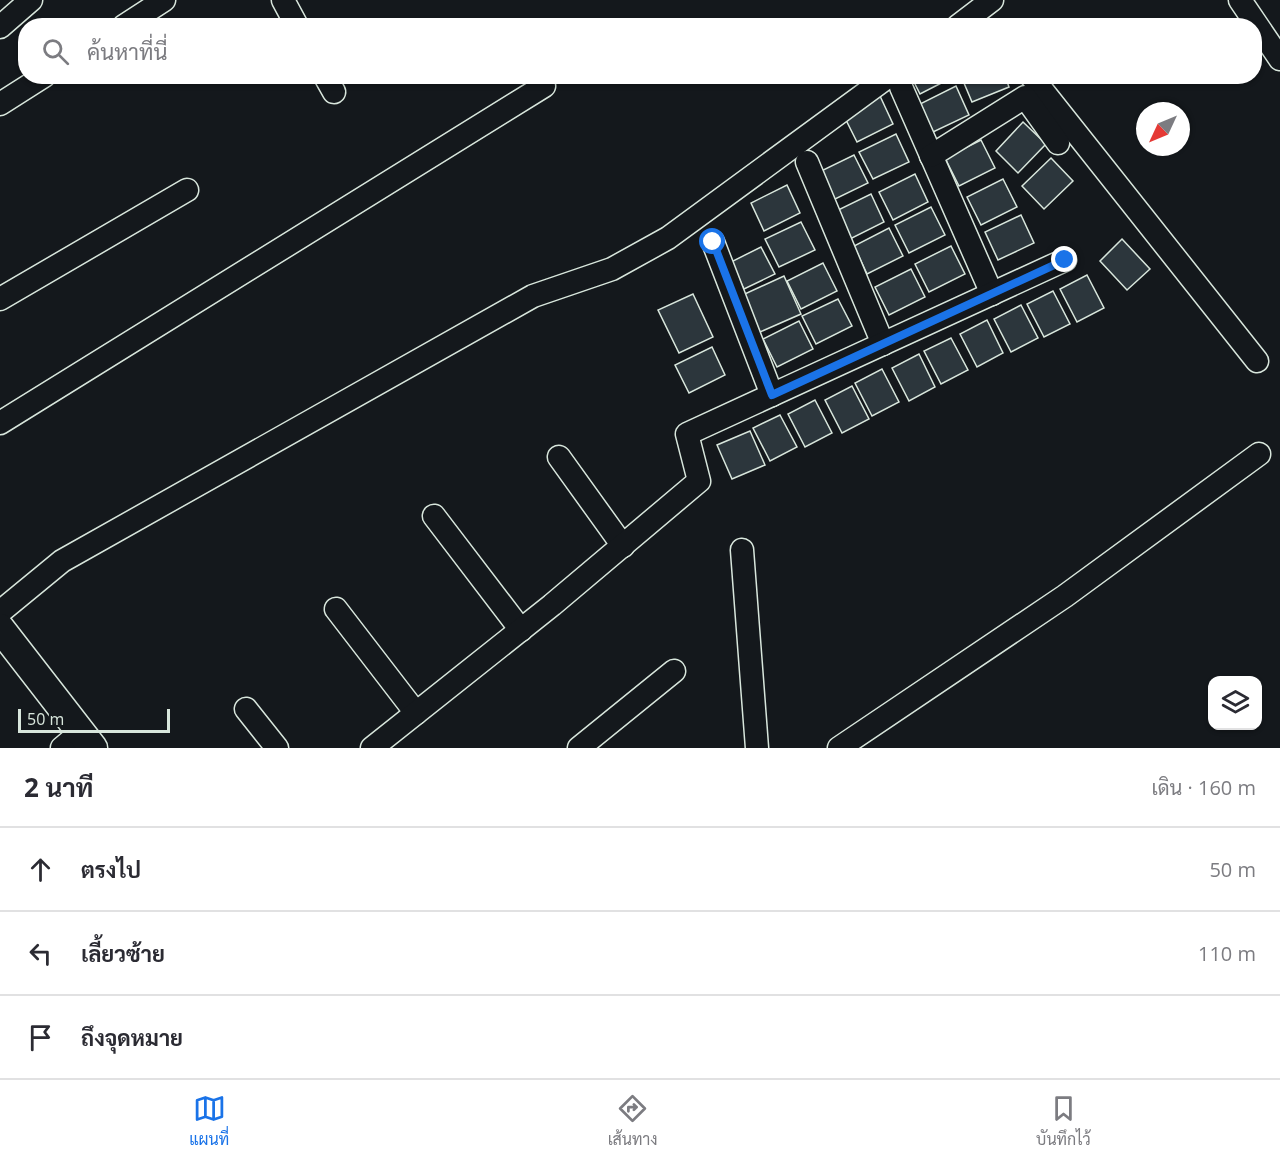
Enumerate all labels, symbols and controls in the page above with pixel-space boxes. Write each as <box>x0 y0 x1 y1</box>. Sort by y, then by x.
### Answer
search box <box>18 18 1262 84</box>
icon: search <box>39 35 72 68</box>
text: ค้นหาที่นี่ <box>87 36 167 66</box>
north arrow <box>1136 102 1190 156</box>
route start <box>699 228 725 254</box>
route end <box>1051 246 1077 272</box>
map controls <box>1208 676 1262 730</box>
button: layers <box>1208 676 1262 730</box>
scale bar <box>18 706 170 734</box>
text: 50 m <box>27 708 64 730</box>
text: 2 นาที <box>24 769 93 805</box>
text: เดิน · 160 m <box>1152 774 1256 801</box>
icon: ahead <box>24 853 57 886</box>
text: ตรงไป <box>81 854 141 884</box>
text: 50 m <box>1209 856 1256 883</box>
icon: left <box>24 937 57 970</box>
text: เลี้ยวซ้าย <box>81 938 165 968</box>
text: 110 m <box>1198 940 1256 967</box>
icon: arrive <box>24 1021 57 1054</box>
text: ถึงจุดหมาย <box>81 1022 183 1052</box>
tab: แผนที่ <box>189 1092 229 1150</box>
tab: เส้นทาง <box>608 1092 658 1150</box>
tab: บันทึกไว้ <box>1036 1092 1091 1150</box>

